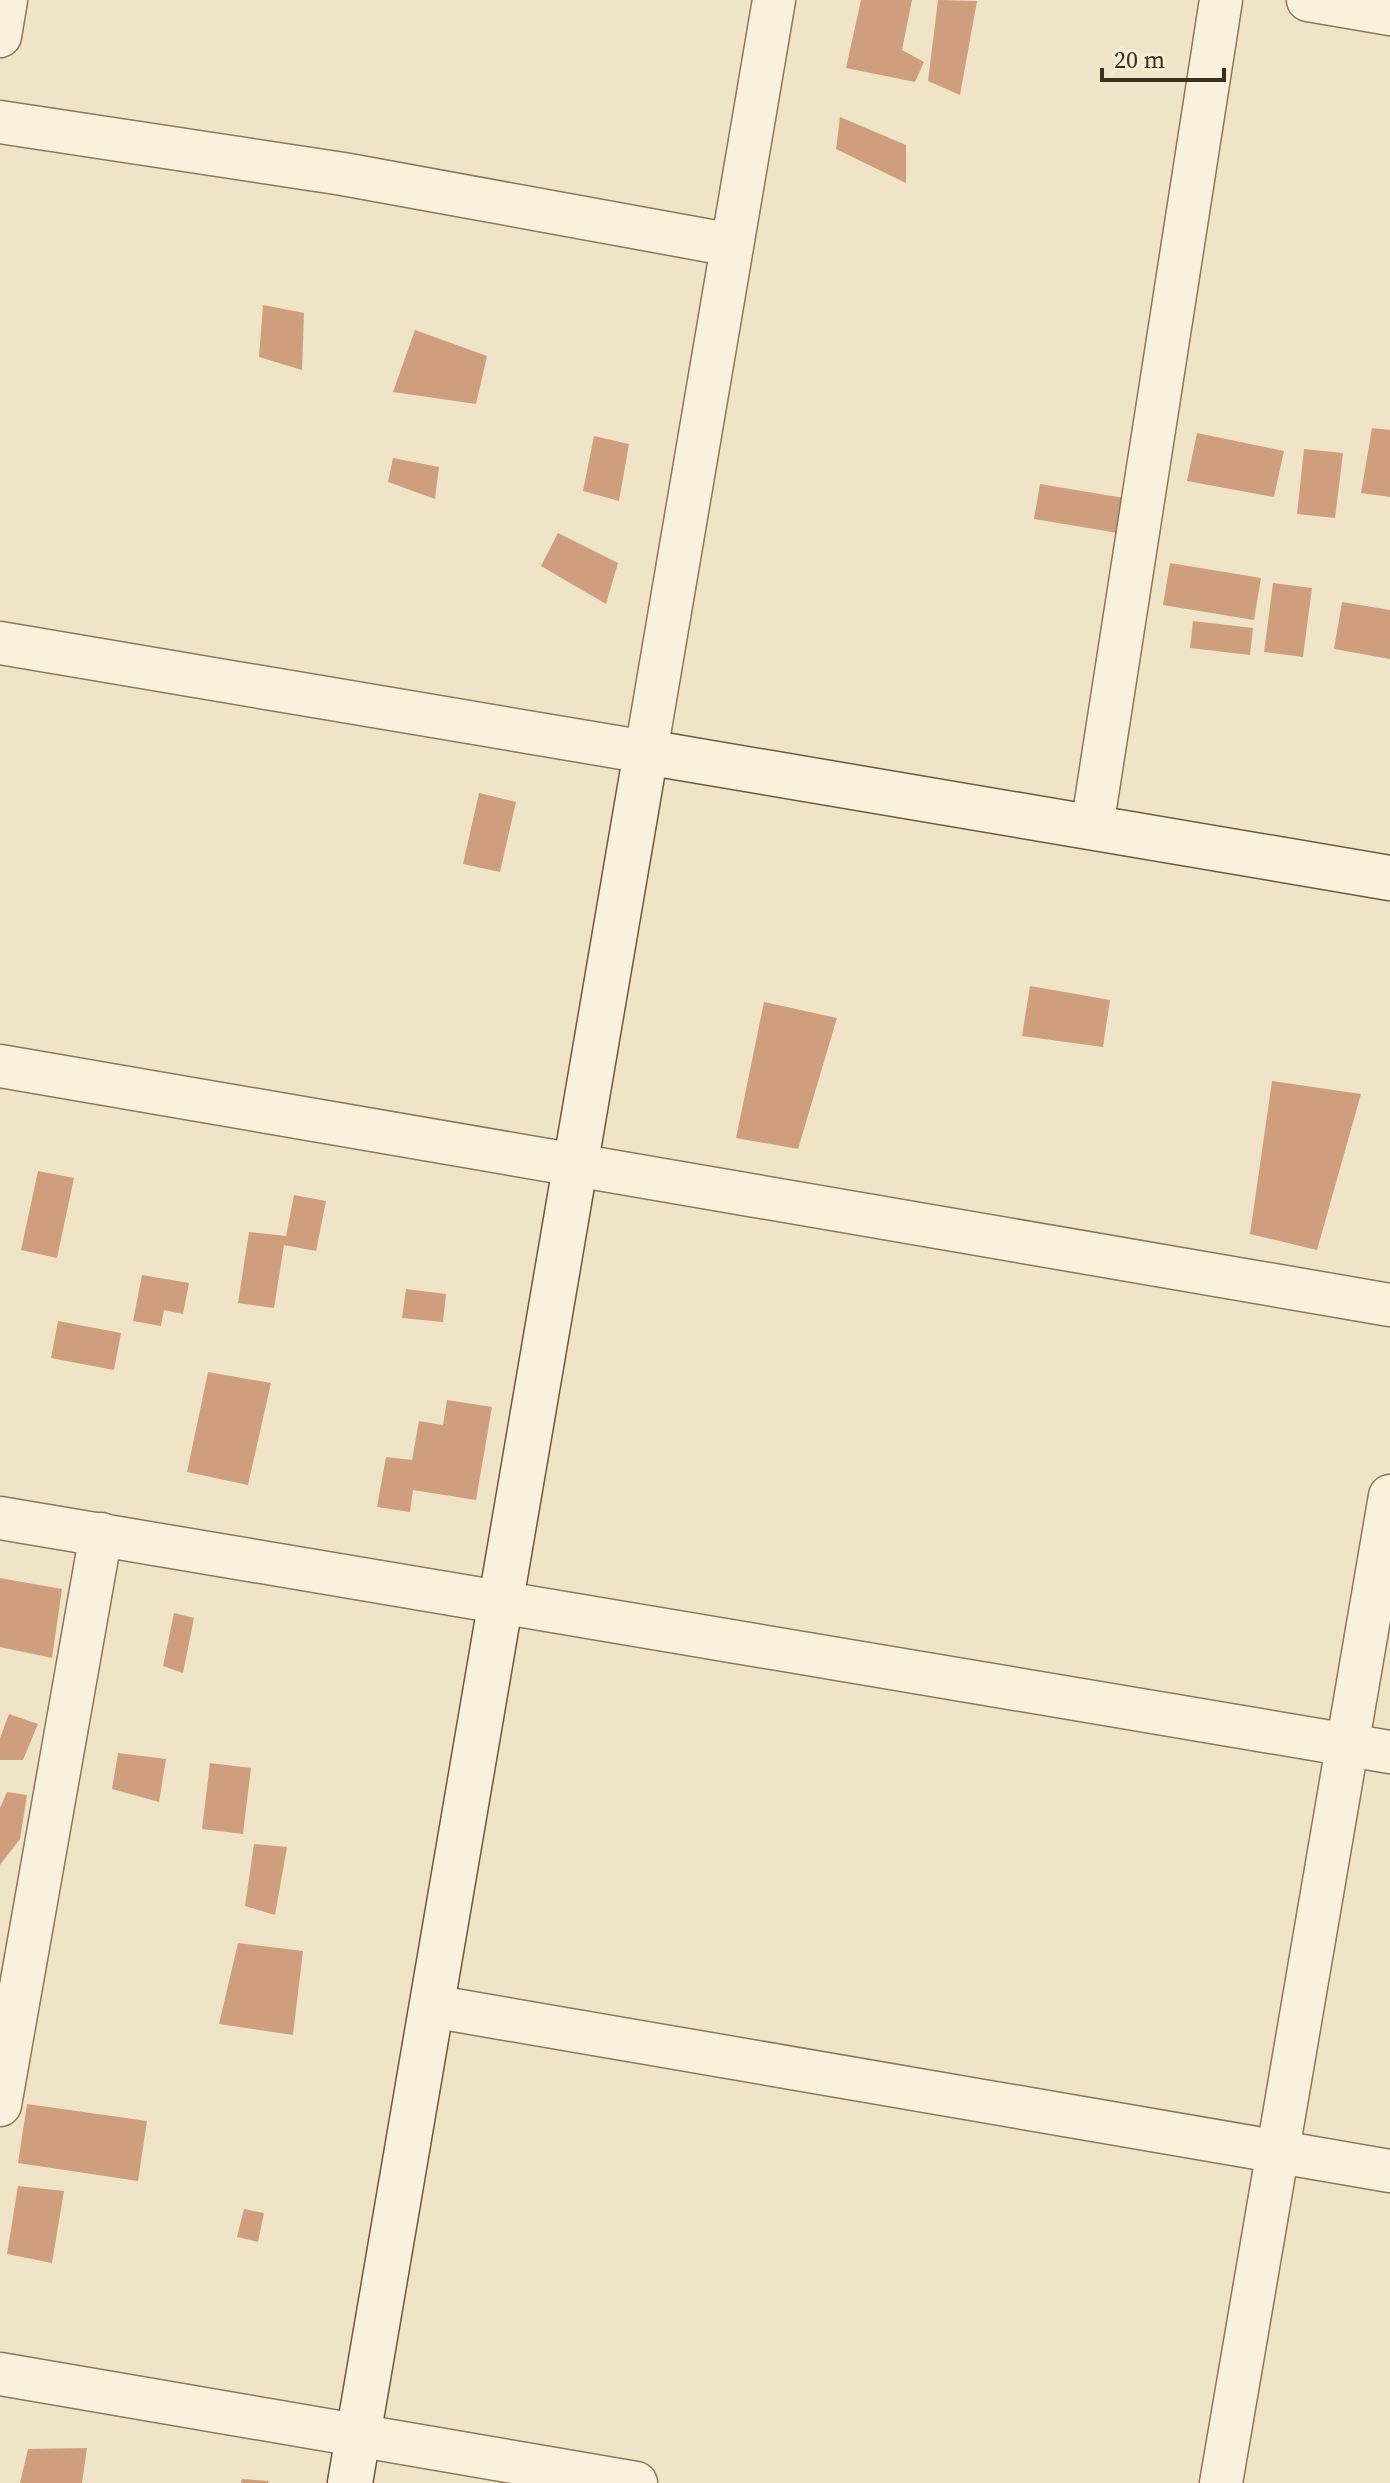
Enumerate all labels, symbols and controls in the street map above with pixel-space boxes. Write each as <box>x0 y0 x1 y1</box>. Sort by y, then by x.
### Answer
scale bar <box>1102 32 1224 82</box>
text: 20 m <box>1114 43 1165 76</box>

